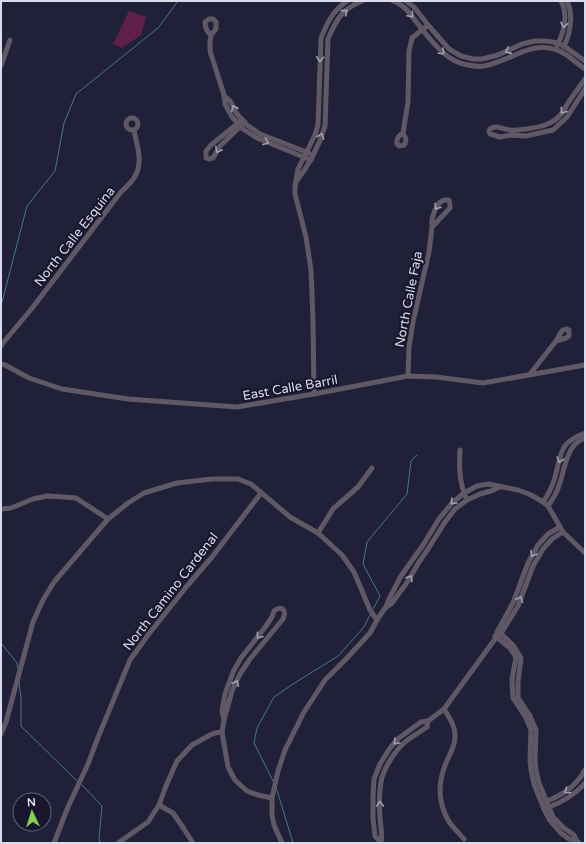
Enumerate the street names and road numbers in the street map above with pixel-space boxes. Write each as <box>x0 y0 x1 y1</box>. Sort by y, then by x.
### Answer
street label: North Calle Esquina <box>31 184 119 290</box>
street label: North Calle Faja <box>392 250 426 349</box>
street label: East Calle Barril <box>241 372 339 404</box>
street label: North Camino Cardenal <box>120 529 222 654</box>

